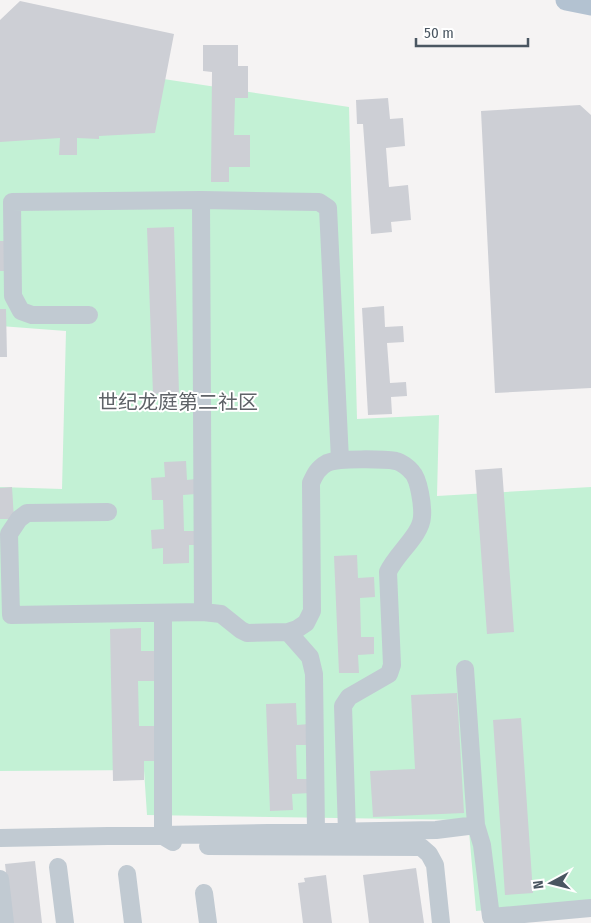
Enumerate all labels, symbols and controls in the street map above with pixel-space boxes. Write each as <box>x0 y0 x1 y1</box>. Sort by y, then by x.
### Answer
scale bar <box>416 15 528 47</box>
text: 50 m <box>424 24 454 42</box>
district label: 世纪龙庭第二社区 <box>98 390 258 414</box>
north arrow <box>526 858 576 908</box>
text: N <box>530 879 548 890</box>

